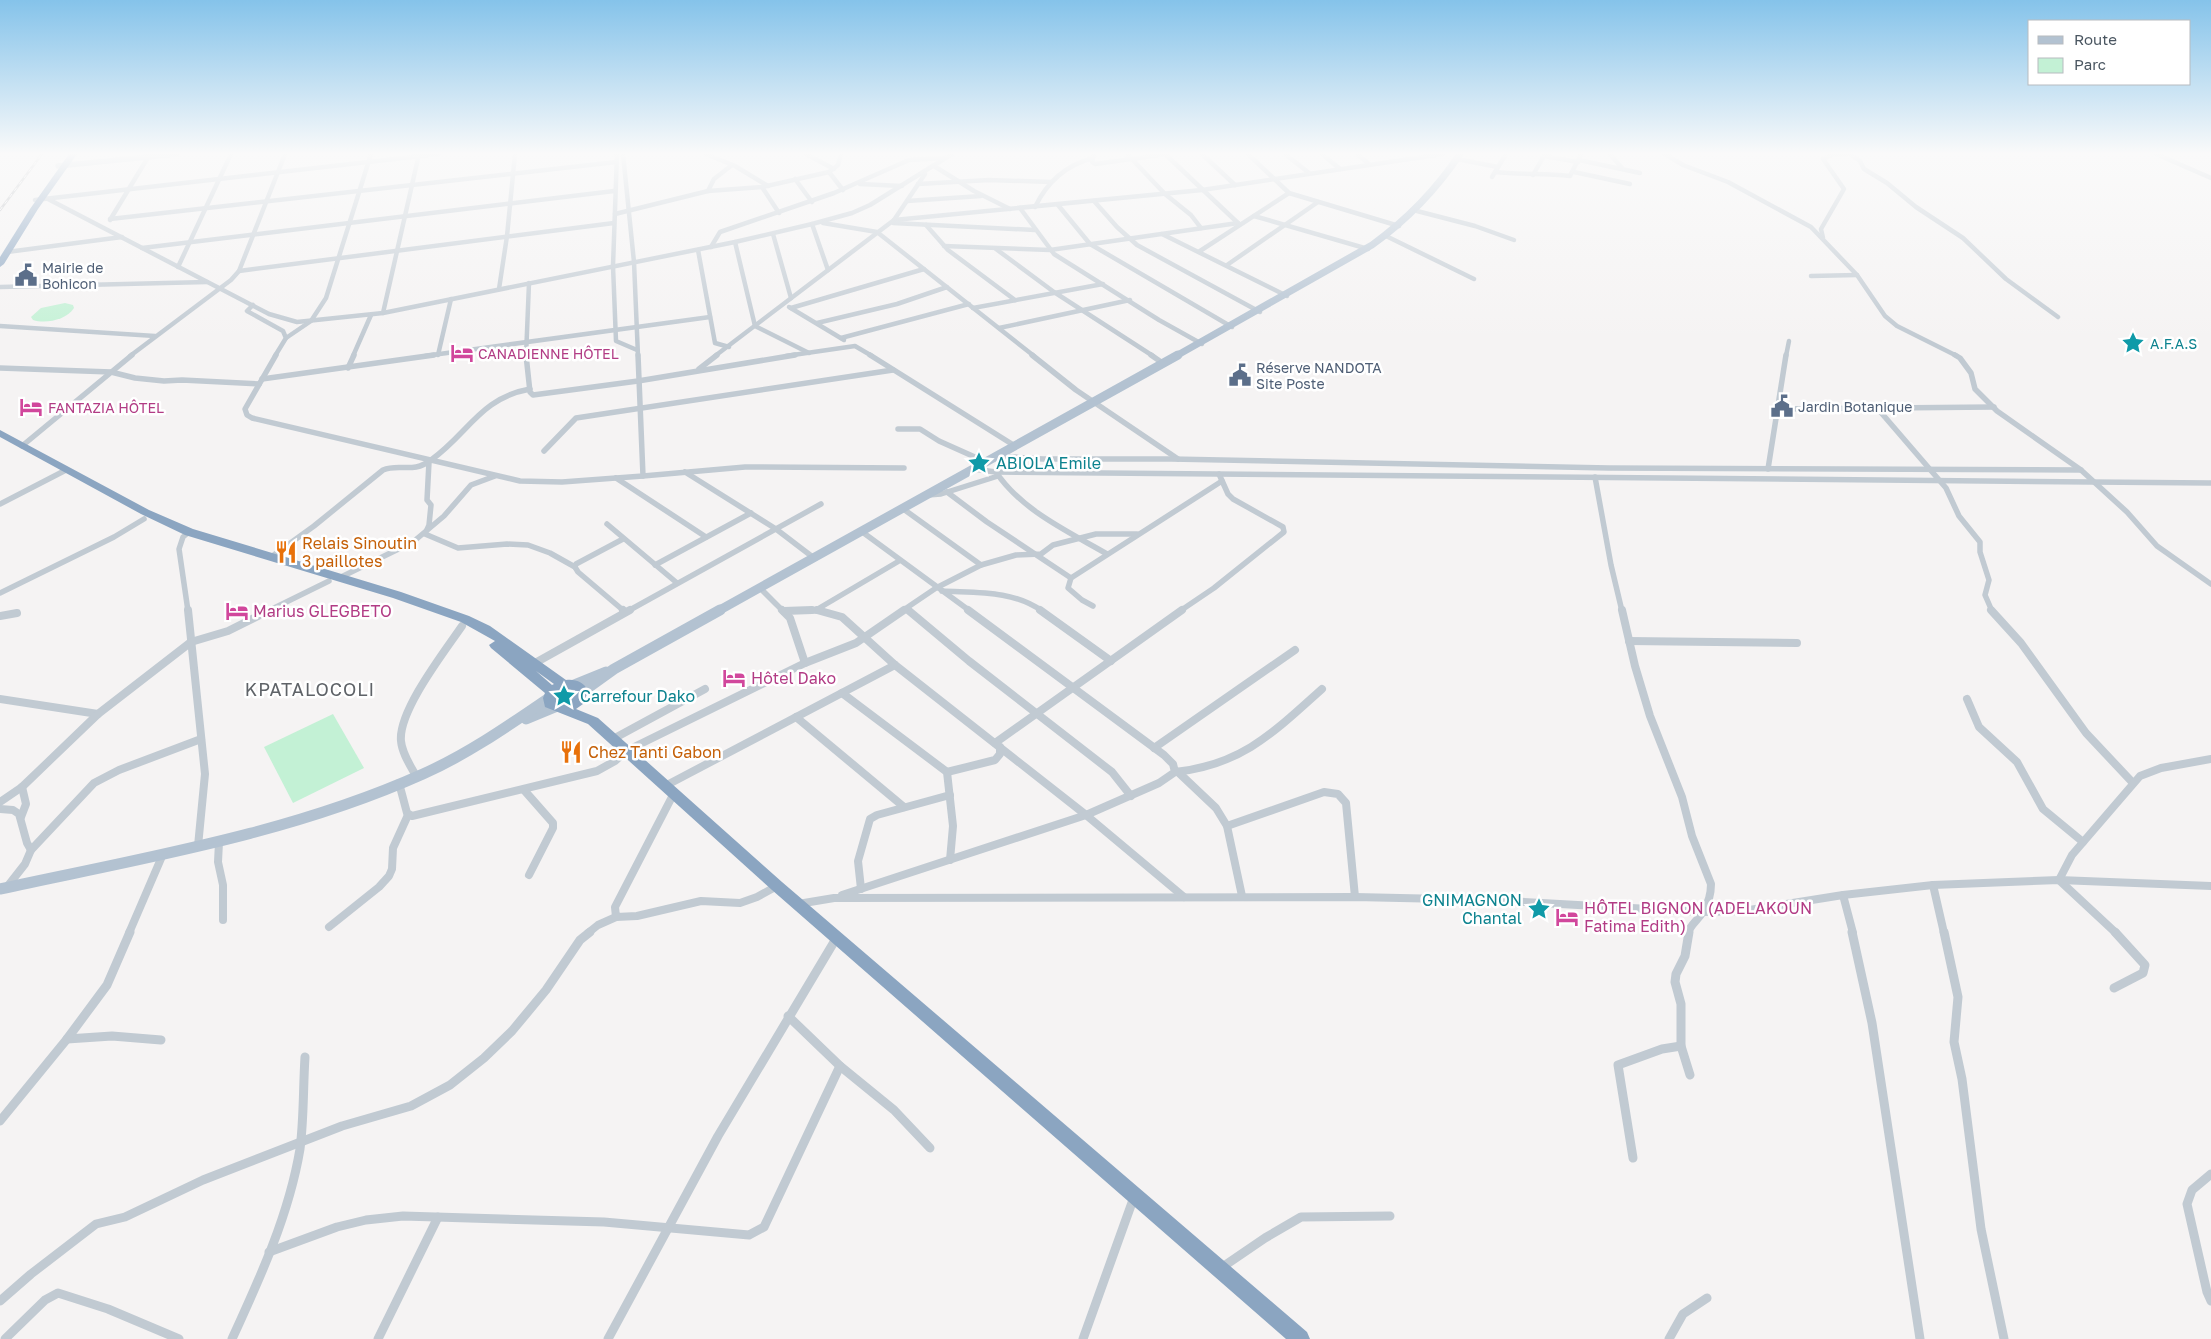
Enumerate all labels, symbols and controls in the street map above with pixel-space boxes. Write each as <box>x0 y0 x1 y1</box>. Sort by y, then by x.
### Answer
legend <box>2028 20 2191 85</box>
text: Route <box>2074 30 2117 48</box>
text: Parc <box>2074 55 2106 73</box>
place label: Mairie de Bohicon <box>42 259 103 292</box>
public building icon: Mairie de Bohicon <box>13 262 39 288</box>
place icon: A.F.A.S <box>2120 330 2146 356</box>
place label: A.F.A.S <box>2150 335 2197 352</box>
hotel icon: CANADIENNE HÔTEL <box>449 340 475 366</box>
place label: CANADIENNE HÔTEL <box>478 345 619 362</box>
place label: Réserve NANDOTA Site Poste <box>1256 359 1382 392</box>
public building icon: Réserve NANDOTA Site Poste <box>1227 362 1253 388</box>
public building icon: Jardin Botanique <box>1769 393 1795 419</box>
hotel icon: FANTAZIA HÔTEL <box>18 394 44 420</box>
place label: Jardin Botanique <box>1798 398 1912 415</box>
place label: FANTAZIA HÔTEL <box>48 399 164 416</box>
place icon: ABIOLA Emile <box>966 450 992 476</box>
place label: ABIOLA Emile <box>996 453 1101 473</box>
place label: Relais Sinoutin 3 paillotes <box>302 533 417 571</box>
restaurant icon: Relais Sinoutin 3 paillotes <box>273 539 299 565</box>
hotel icon: Marius GLEGBETO <box>224 598 250 624</box>
place label: Marius GLEGBETO <box>253 601 392 621</box>
hotel icon: Hôtel Dako <box>721 665 747 691</box>
place label: Hôtel Dako <box>751 668 836 688</box>
district label: KPATALOCOLI <box>245 678 375 700</box>
place icon: Carrefour Dako <box>551 683 577 709</box>
place label: Carrefour Dako <box>580 686 695 706</box>
restaurant icon: Chez Tanti Gabon <box>558 739 584 765</box>
place label: Chez Tanti Gabon <box>588 742 722 762</box>
place label: GNIMAGNON Chantal <box>1422 890 1522 928</box>
place icon: GNIMAGNON Chantal <box>1526 896 1552 922</box>
place label: HÔTEL BIGNON (ADELAKOUN Fatima Edith) <box>1584 898 1812 936</box>
hotel icon: HÔTEL BIGNON (ADELAKOUN Fatima Edith) <box>1554 904 1580 930</box>

